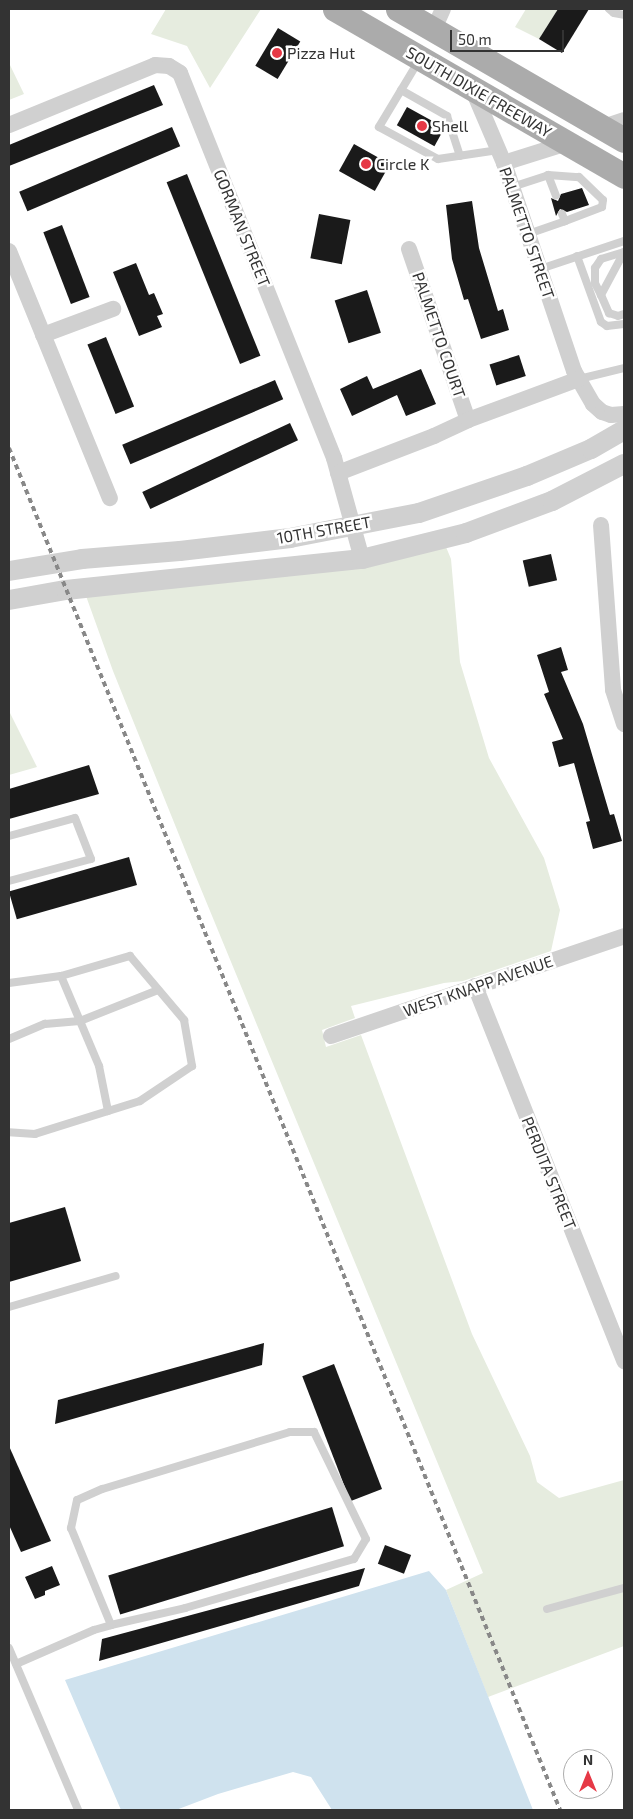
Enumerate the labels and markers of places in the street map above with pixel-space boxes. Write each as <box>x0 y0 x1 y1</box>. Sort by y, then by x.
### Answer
place label: Pizza Hut <box>287 43 355 63</box>
marker: Pizza Hut <box>271 47 283 59</box>
place label: Shell <box>432 116 468 136</box>
marker: Shell <box>416 120 428 132</box>
place label: Circle K <box>376 154 429 174</box>
marker: Circle K <box>360 158 372 170</box>

